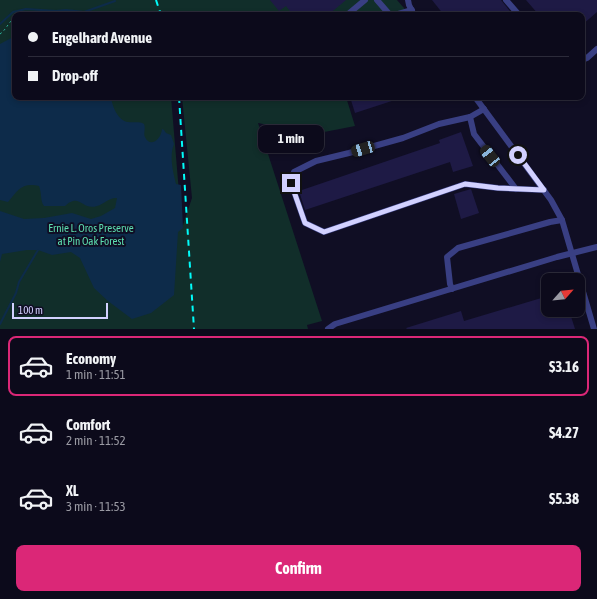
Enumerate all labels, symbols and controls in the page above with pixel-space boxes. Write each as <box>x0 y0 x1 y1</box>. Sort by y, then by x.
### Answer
text: Engelhard Avenue <box>52 29 152 46</box>
text: Drop-off <box>52 67 98 84</box>
callout: 1 min <box>258 125 324 153</box>
text: 1 min <box>278 131 304 146</box>
car <box>350 140 376 158</box>
car <box>478 143 502 169</box>
route start <box>509 146 527 164</box>
route end <box>282 174 300 192</box>
park label: Ernie L. Oros Preserve at Pin Oak Forest <box>48 222 134 247</box>
north arrow <box>541 273 585 317</box>
map controls <box>541 273 585 317</box>
scale bar <box>12 301 108 320</box>
text: 100 m <box>18 304 43 316</box>
icon: car <box>18 348 54 384</box>
text: Economy <box>66 350 116 367</box>
text: $3.16 <box>549 358 579 375</box>
text: 1 min · 11:51 <box>66 367 126 382</box>
icon: car <box>18 414 54 450</box>
text: Comfort <box>66 416 110 433</box>
text: $4.27 <box>549 424 579 441</box>
text: 2 min · 11:52 <box>66 433 126 448</box>
icon: car <box>18 480 54 516</box>
text: XL <box>66 482 79 499</box>
text: $5.38 <box>549 490 579 507</box>
text: 3 min · 11:53 <box>66 499 126 514</box>
button: Confirm <box>16 545 581 591</box>

